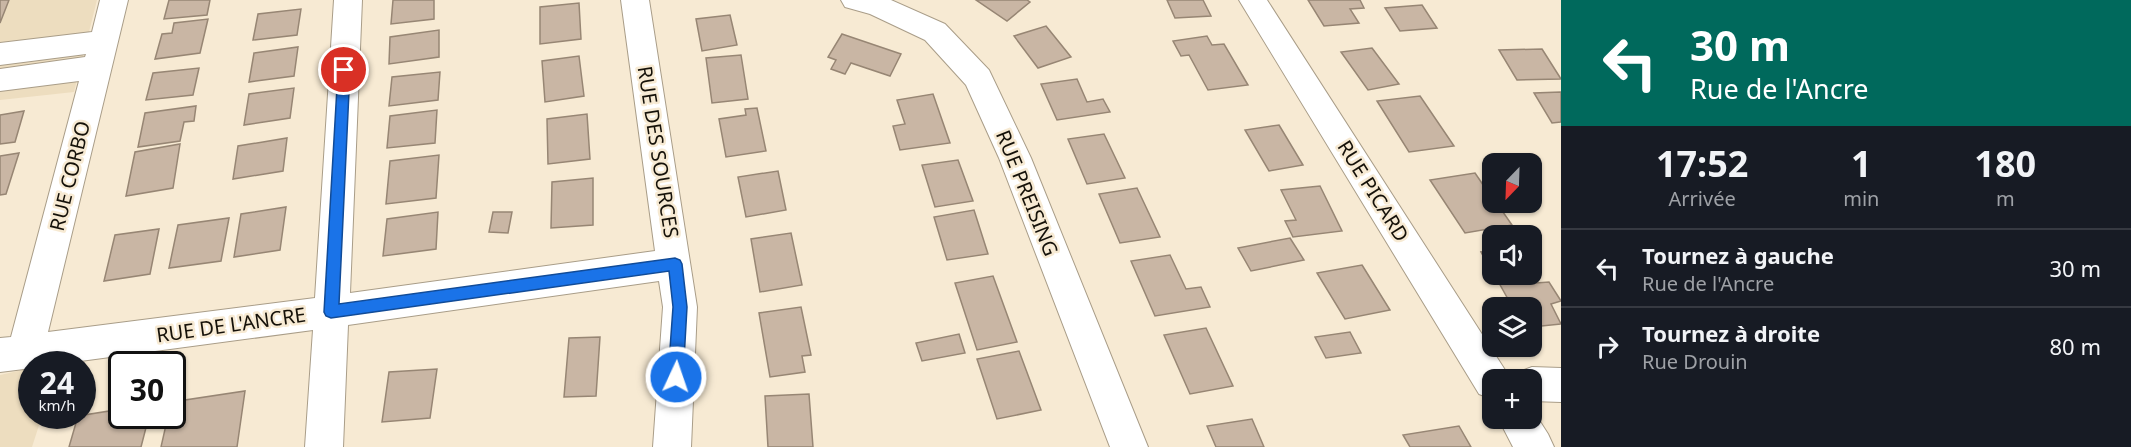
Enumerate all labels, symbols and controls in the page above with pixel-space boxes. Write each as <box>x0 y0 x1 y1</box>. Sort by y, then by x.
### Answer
text: 30 m <box>1690 16 1790 73</box>
icon: left <box>1591 24 1669 102</box>
pin <box>318 44 369 95</box>
icon: arrive <box>327 53 360 86</box>
street label: RUE DES SOURCES <box>632 64 685 240</box>
text: Rue de l'Ancre <box>1690 70 1868 107</box>
street label: RUE CORBO <box>43 118 96 234</box>
street label: RUE PREISING <box>990 126 1065 260</box>
street label: RUE PICARD <box>1332 135 1415 247</box>
text: 17:52 <box>1656 139 1748 188</box>
text: 1 <box>1851 139 1872 188</box>
text: 180 <box>1974 139 2036 188</box>
north arrow <box>1482 153 1542 213</box>
map controls <box>1482 153 1542 429</box>
text: Arrivée <box>1669 185 1736 212</box>
text: min <box>1843 185 1879 212</box>
text: m <box>1996 185 2015 212</box>
button: sound <box>1482 225 1542 285</box>
text: Tournez à gauche <box>1642 240 1834 270</box>
icon: left <box>1591 252 1624 285</box>
text: 30 m <box>2050 253 2101 283</box>
text: Rue de l'Ancre <box>1642 270 1774 297</box>
button: layers <box>1482 297 1542 357</box>
street label: RUE DE L'ANCRE <box>155 301 307 348</box>
text: Tournez à droite <box>1642 318 1820 348</box>
icon: right <box>1591 330 1624 363</box>
text: 80 m <box>2050 331 2101 361</box>
position arrow <box>644 345 708 409</box>
text: Rue Drouin <box>1642 348 1748 375</box>
speed limit sign: 30 <box>108 351 186 429</box>
text: 24 <box>40 362 74 403</box>
button: + <box>1482 369 1542 429</box>
text: km/h <box>39 395 75 415</box>

